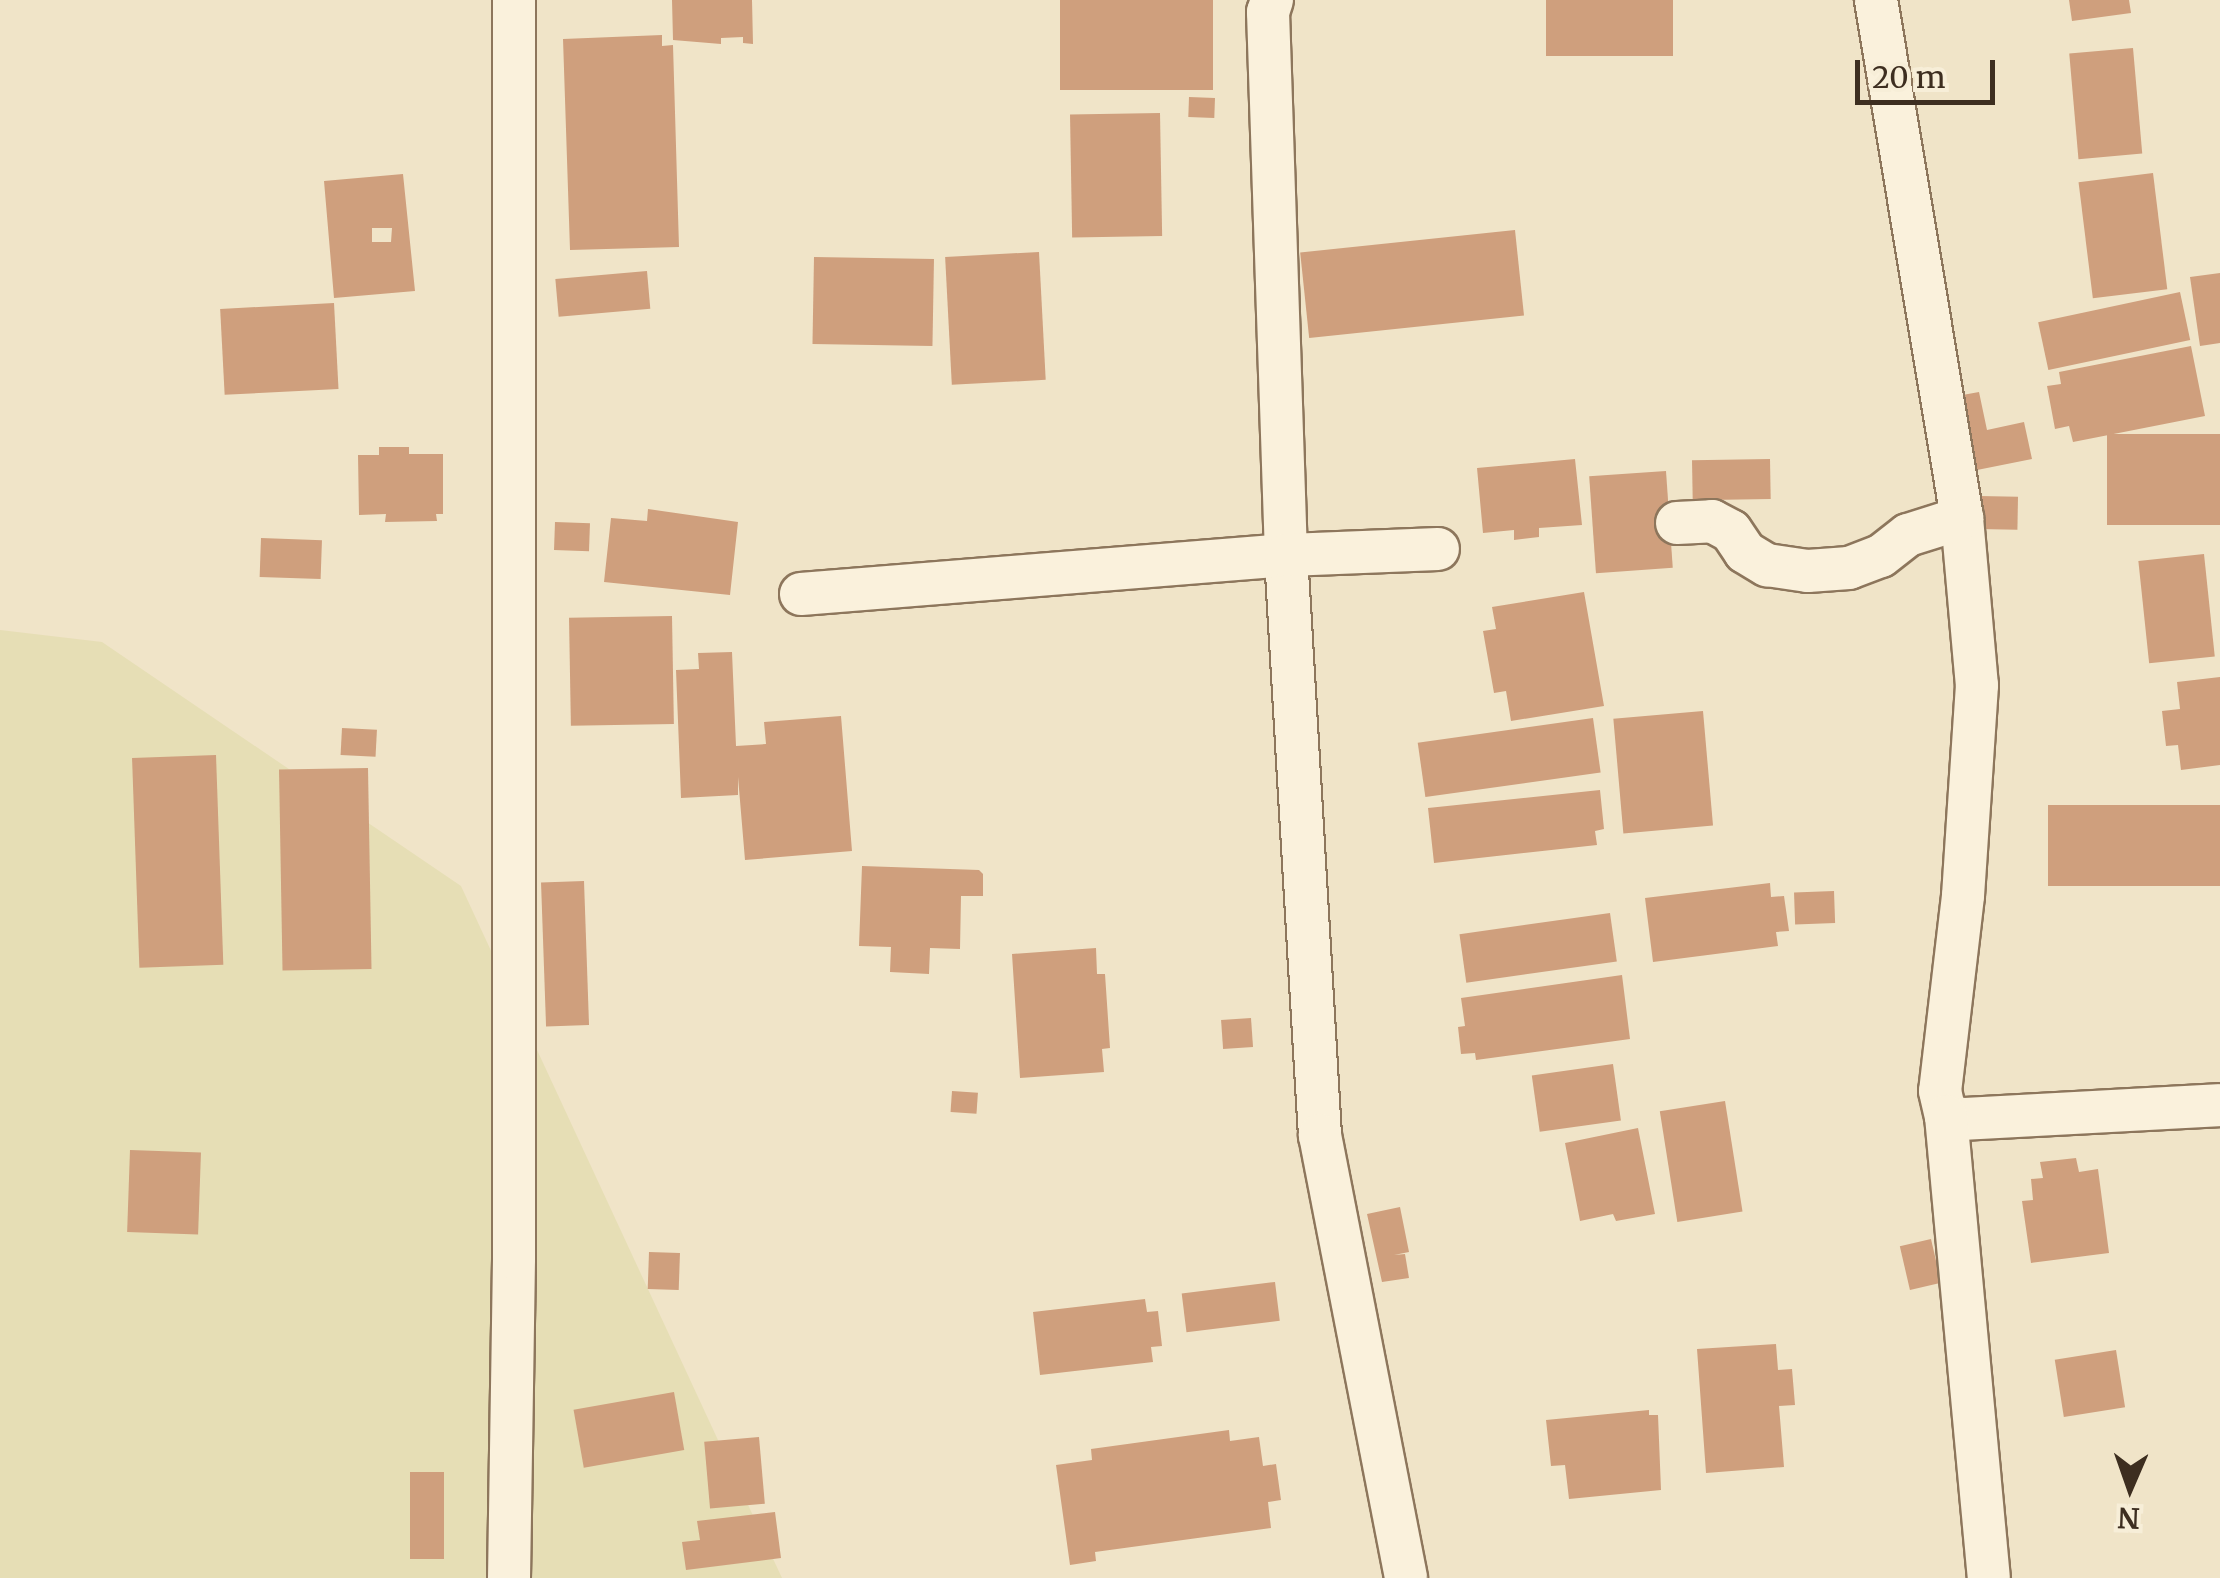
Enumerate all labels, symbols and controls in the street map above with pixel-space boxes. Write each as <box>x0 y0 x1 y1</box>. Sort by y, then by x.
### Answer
scale bar <box>1860 40 2000 102</box>
text: 20 m <box>1872 58 1945 96</box>
north arrow <box>2080 1438 2180 1538</box>
text: N <box>2117 1500 2141 1536</box>

